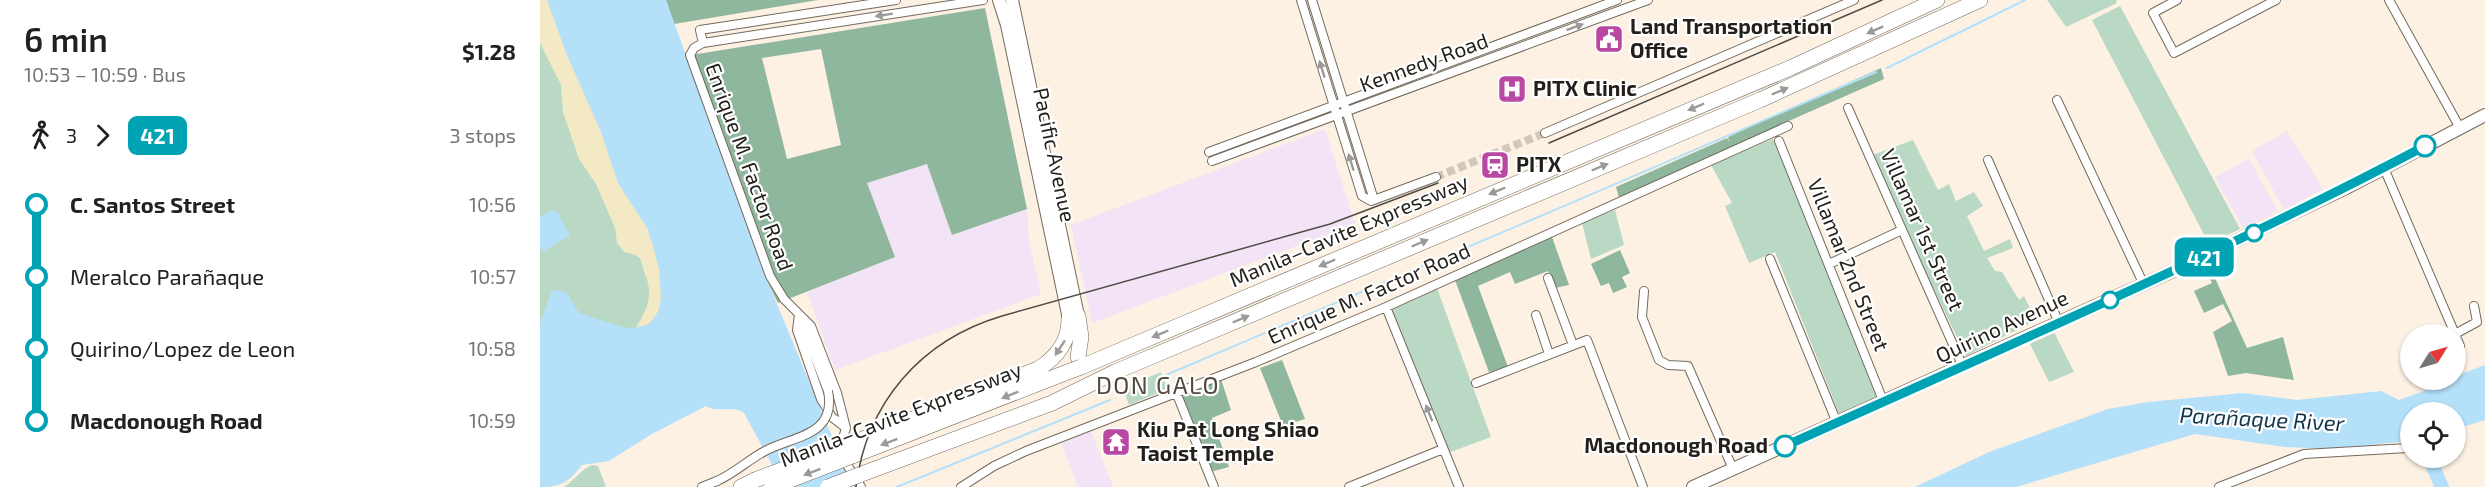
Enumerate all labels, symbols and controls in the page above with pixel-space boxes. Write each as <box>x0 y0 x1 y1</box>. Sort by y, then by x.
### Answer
one-way arrow <box>874 11 893 20</box>
place label: Land Transportation Office <box>1630 13 1832 62</box>
text: 6 min <box>24 19 108 59</box>
one-way arrow <box>1566 22 1584 31</box>
public building icon: Land Transportation Office <box>1593 23 1625 55</box>
one-way arrow <box>1865 25 1883 35</box>
street label: Kennedy Road <box>1356 27 1491 96</box>
text: $1.28 <box>462 38 516 64</box>
street label: Enrique M. Factor Road <box>701 59 800 274</box>
one-way arrow <box>1316 60 1326 78</box>
text: 10:53 – 10:59 · Bus <box>24 62 186 86</box>
hospital icon: PITX Clinic <box>1496 73 1528 105</box>
place label: PITX Clinic <box>1533 75 1637 100</box>
street label: Pacific Avenue <box>1029 85 1082 224</box>
one-way arrow <box>1771 86 1789 96</box>
one-way arrow <box>1686 102 1704 112</box>
icon: walk <box>24 119 57 152</box>
icon: forward <box>86 119 119 152</box>
text: 3 <box>66 123 77 147</box>
text: 421 <box>140 123 175 148</box>
text: 3 stops <box>450 123 516 147</box>
unlabelled marker <box>2414 135 2436 157</box>
street label: Villamar 1st Street <box>1876 145 1970 314</box>
station icon: PITX <box>1479 149 1511 181</box>
place label: PITX <box>1516 151 1562 176</box>
one-way arrow <box>1346 153 1355 171</box>
one-way arrow <box>1591 162 1609 171</box>
street label: Manila–Cavite Expressway <box>1225 168 1472 291</box>
street label: Villamar 2nd Street <box>1803 175 1895 354</box>
one-way arrow <box>1487 186 1505 196</box>
text: C. Santos Street <box>70 191 235 217</box>
text: 10:56 <box>469 192 516 216</box>
unlabelled marker <box>2245 224 2263 242</box>
street label: Enrique M. Factor Road <box>1263 237 1474 349</box>
one-way arrow <box>1412 238 1430 248</box>
line badge: 421 <box>2170 238 2238 276</box>
text: 421 <box>2187 245 2221 270</box>
one-way arrow <box>1318 258 1336 268</box>
text: Meralco Parañaque <box>70 263 264 289</box>
text: 10:57 <box>470 264 516 288</box>
street label: Quirino Avenue <box>1931 284 2072 368</box>
unlabelled marker <box>2101 291 2119 309</box>
one-way arrow <box>1232 314 1250 324</box>
north arrow <box>2400 324 2466 390</box>
map controls <box>2400 324 2466 468</box>
one-way arrow <box>1151 329 1169 339</box>
text: Quirino/Lopez de Leon <box>70 335 295 361</box>
text: 10:58 <box>468 336 516 360</box>
one-way arrow <box>1054 340 1065 356</box>
street label: Manila–Cavite Expressway <box>776 356 1025 471</box>
district label: DON GALO <box>1096 370 1220 399</box>
one-way arrow <box>1001 390 1019 400</box>
water label: Parañaque River <box>2179 401 2346 435</box>
button: locate <box>2400 402 2466 468</box>
one-way arrow <box>1424 404 1434 422</box>
text: Macdonough Road <box>70 407 263 433</box>
text: 10:59 <box>469 408 516 432</box>
place label: Kiu Pat Long Shiao Taoist Temple <box>1137 416 1319 465</box>
temple icon: Kiu Pat Long Shiao Taoist Temple <box>1100 426 1132 458</box>
place label: Macdonough Road <box>1584 432 1768 457</box>
marker: Macdonough Road <box>1774 435 1796 457</box>
one-way arrow <box>880 437 898 447</box>
one-way arrow <box>803 467 821 477</box>

